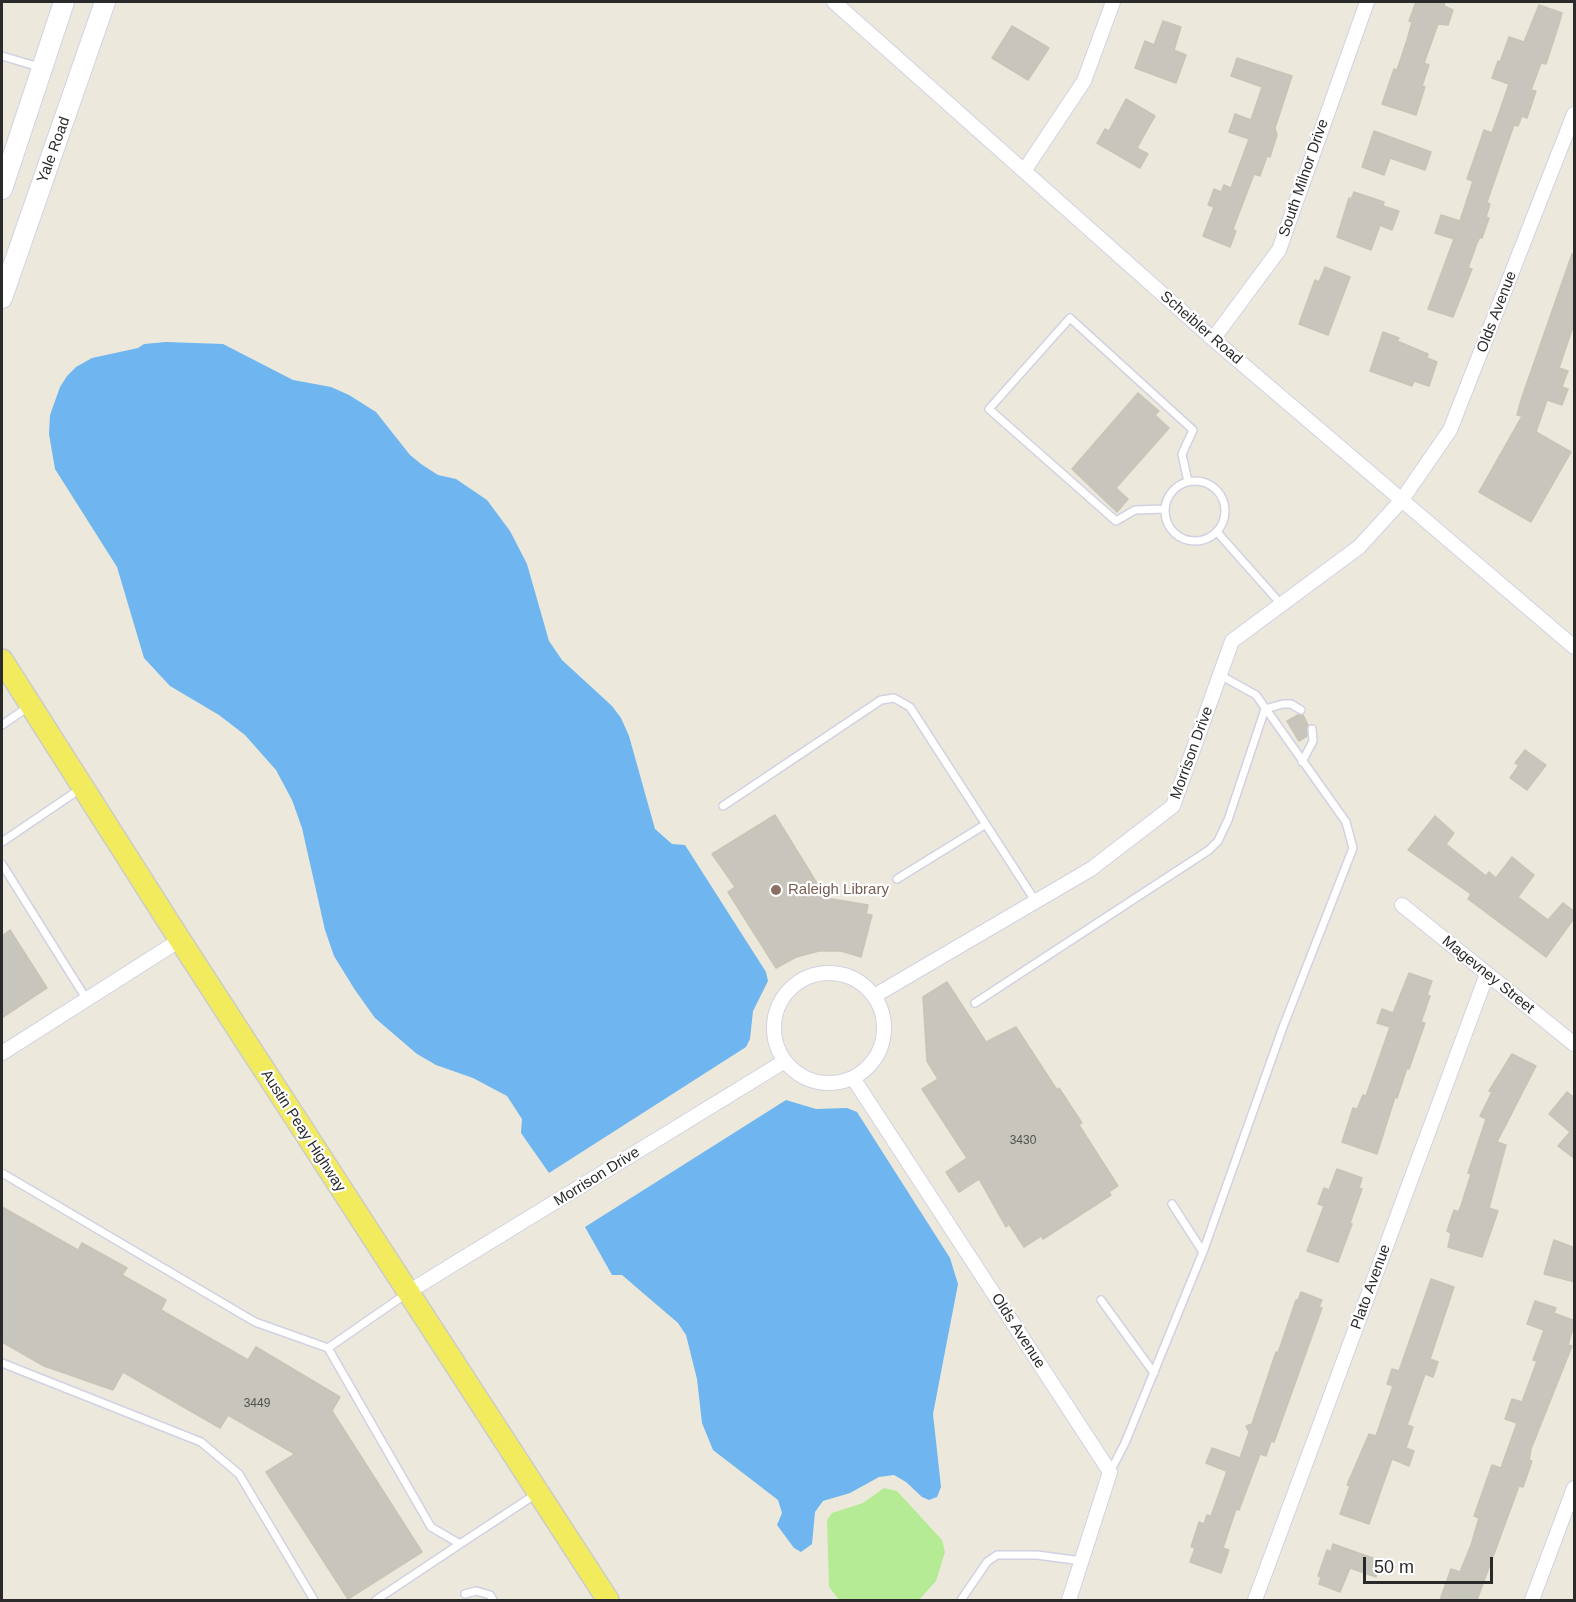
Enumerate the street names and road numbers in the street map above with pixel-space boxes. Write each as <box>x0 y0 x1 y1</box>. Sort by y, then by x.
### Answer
street label: Yale Road <box>34 115 74 185</box>
street label: South Milnor Drive <box>1275 117 1333 239</box>
street label: Olds Avenue <box>1473 269 1521 355</box>
street label: Scheibler Road <box>1156 288 1246 368</box>
street label: Morrison Drive <box>1167 704 1217 802</box>
street label: Magevney Street <box>1438 932 1538 1018</box>
street label: Austin Peay Highway <box>257 1067 349 1195</box>
street label: Morrison Drive <box>551 1144 643 1210</box>
street label: Plato Avenue <box>1347 1242 1395 1332</box>
street label: Olds Avenue <box>987 1290 1049 1372</box>

